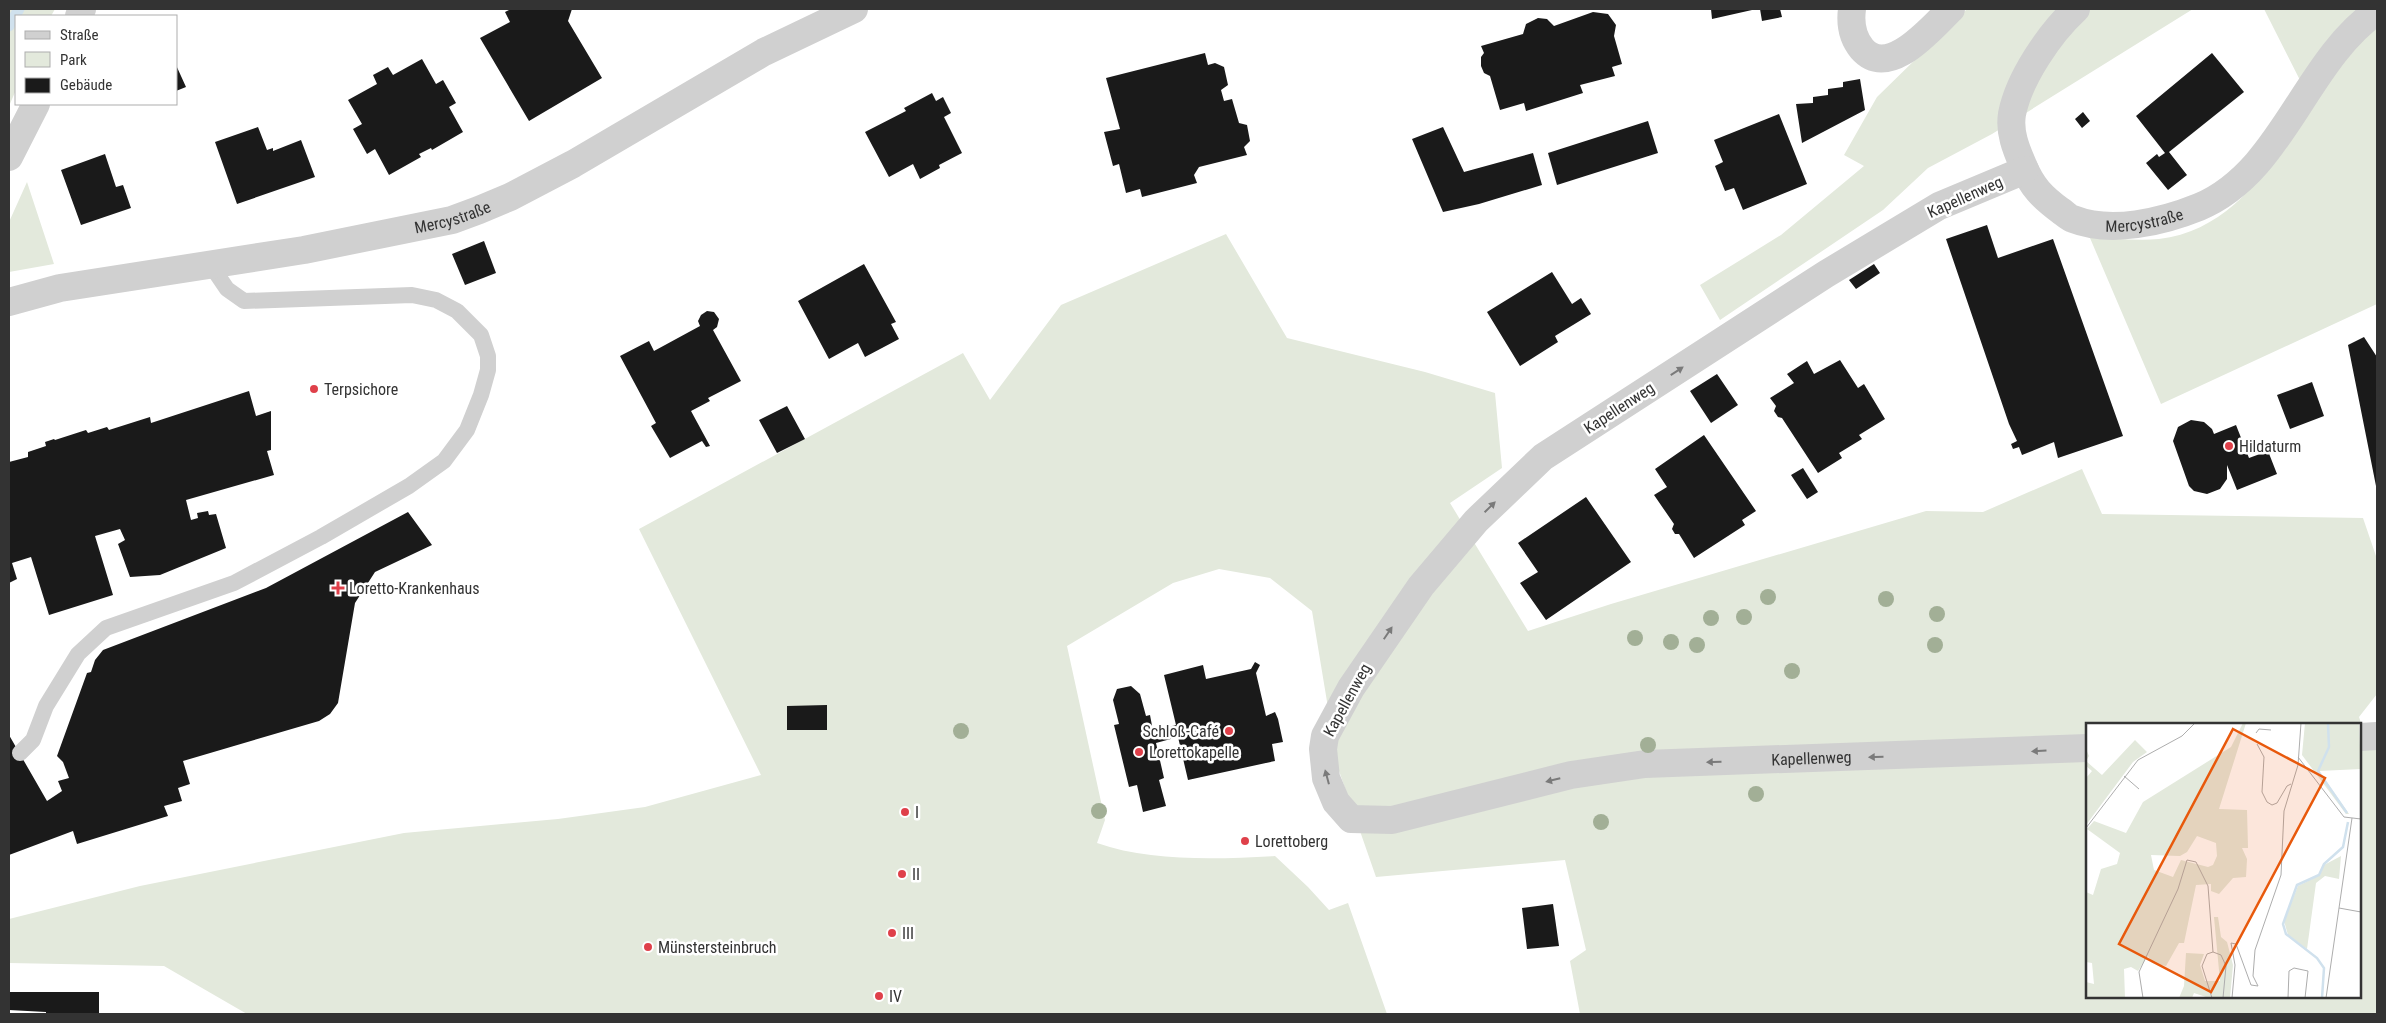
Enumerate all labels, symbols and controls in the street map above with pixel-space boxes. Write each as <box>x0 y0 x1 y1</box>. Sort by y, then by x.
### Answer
legend <box>15 15 178 105</box>
text: Straße <box>60 26 99 44</box>
text: Park <box>60 51 87 69</box>
text: Gebäude <box>60 76 112 94</box>
street label: Kapellenweg <box>1925 172 2005 222</box>
street label: Mercystraße <box>413 197 493 237</box>
street label: Mercystraße <box>2105 204 2185 235</box>
one-way arrow <box>1670 366 1684 375</box>
street label: Kapellenweg <box>1580 378 1658 438</box>
place label: Terpsichore <box>324 380 398 399</box>
marker: Terpsichore <box>308 383 320 395</box>
place label: Hildaturm <box>2239 437 2301 456</box>
marker: Hildaturm <box>2223 440 2235 452</box>
one-way arrow <box>1484 501 1496 513</box>
place label: Loretto-Krankenhaus <box>349 579 480 598</box>
marker: Loretto-Krankenhaus <box>331 581 345 595</box>
one-way arrow <box>1383 627 1393 640</box>
street label: Kapellenweg <box>1319 660 1375 740</box>
place label: Schloß-Café <box>1142 722 1219 741</box>
inset map <box>2086 723 2361 998</box>
marker: Schloß-Café <box>1223 725 1235 737</box>
place label: Lorettokapelle <box>1149 743 1239 762</box>
marker: Lorettokapelle <box>1133 746 1145 758</box>
street label: Kapellenweg <box>1771 747 1852 769</box>
one-way arrow <box>2030 747 2046 755</box>
one-way arrow <box>1868 753 1884 761</box>
one-way arrow <box>1706 758 1722 766</box>
one-way arrow <box>1323 770 1331 785</box>
one-way arrow <box>1545 776 1560 784</box>
place label: I <box>915 803 919 822</box>
marker: I <box>899 806 911 818</box>
place label: Lorettoberg <box>1255 832 1328 851</box>
marker: Lorettoberg <box>1239 835 1251 847</box>
place label: II <box>912 865 920 884</box>
marker: II <box>896 868 908 880</box>
place label: III <box>902 924 914 943</box>
marker: III <box>886 927 898 939</box>
place label: Münstersteinbruch <box>658 938 777 957</box>
marker: Münstersteinbruch <box>642 941 654 953</box>
place label: IV <box>889 987 902 1006</box>
marker: IV <box>873 990 885 1002</box>

